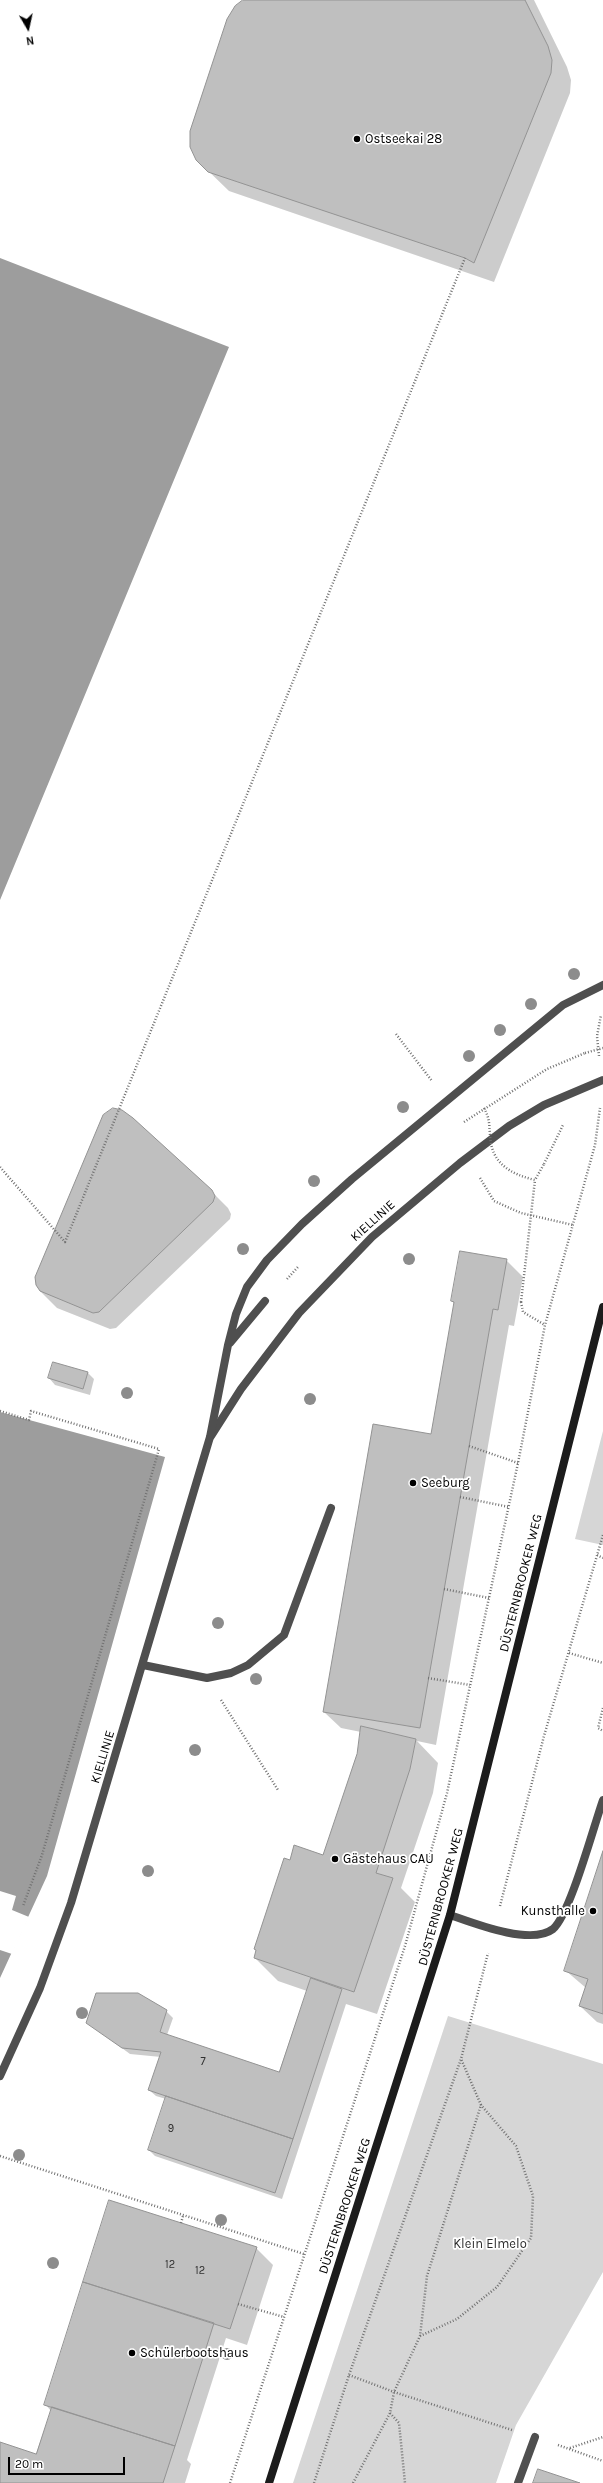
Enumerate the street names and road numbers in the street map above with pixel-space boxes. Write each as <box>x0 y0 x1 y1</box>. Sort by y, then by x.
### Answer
street label: KIELLINIE <box>348 1197 398 1245</box>
street label: DÜSTERNBROOKER WEG <box>496 1512 546 1654</box>
street label: KIELLINIE <box>88 1729 118 1785</box>
street label: DÜSTERNBROOKER WEG <box>415 1826 467 1968</box>
street label: DÜSTERNBROOKER WEG <box>316 2136 374 2276</box>

